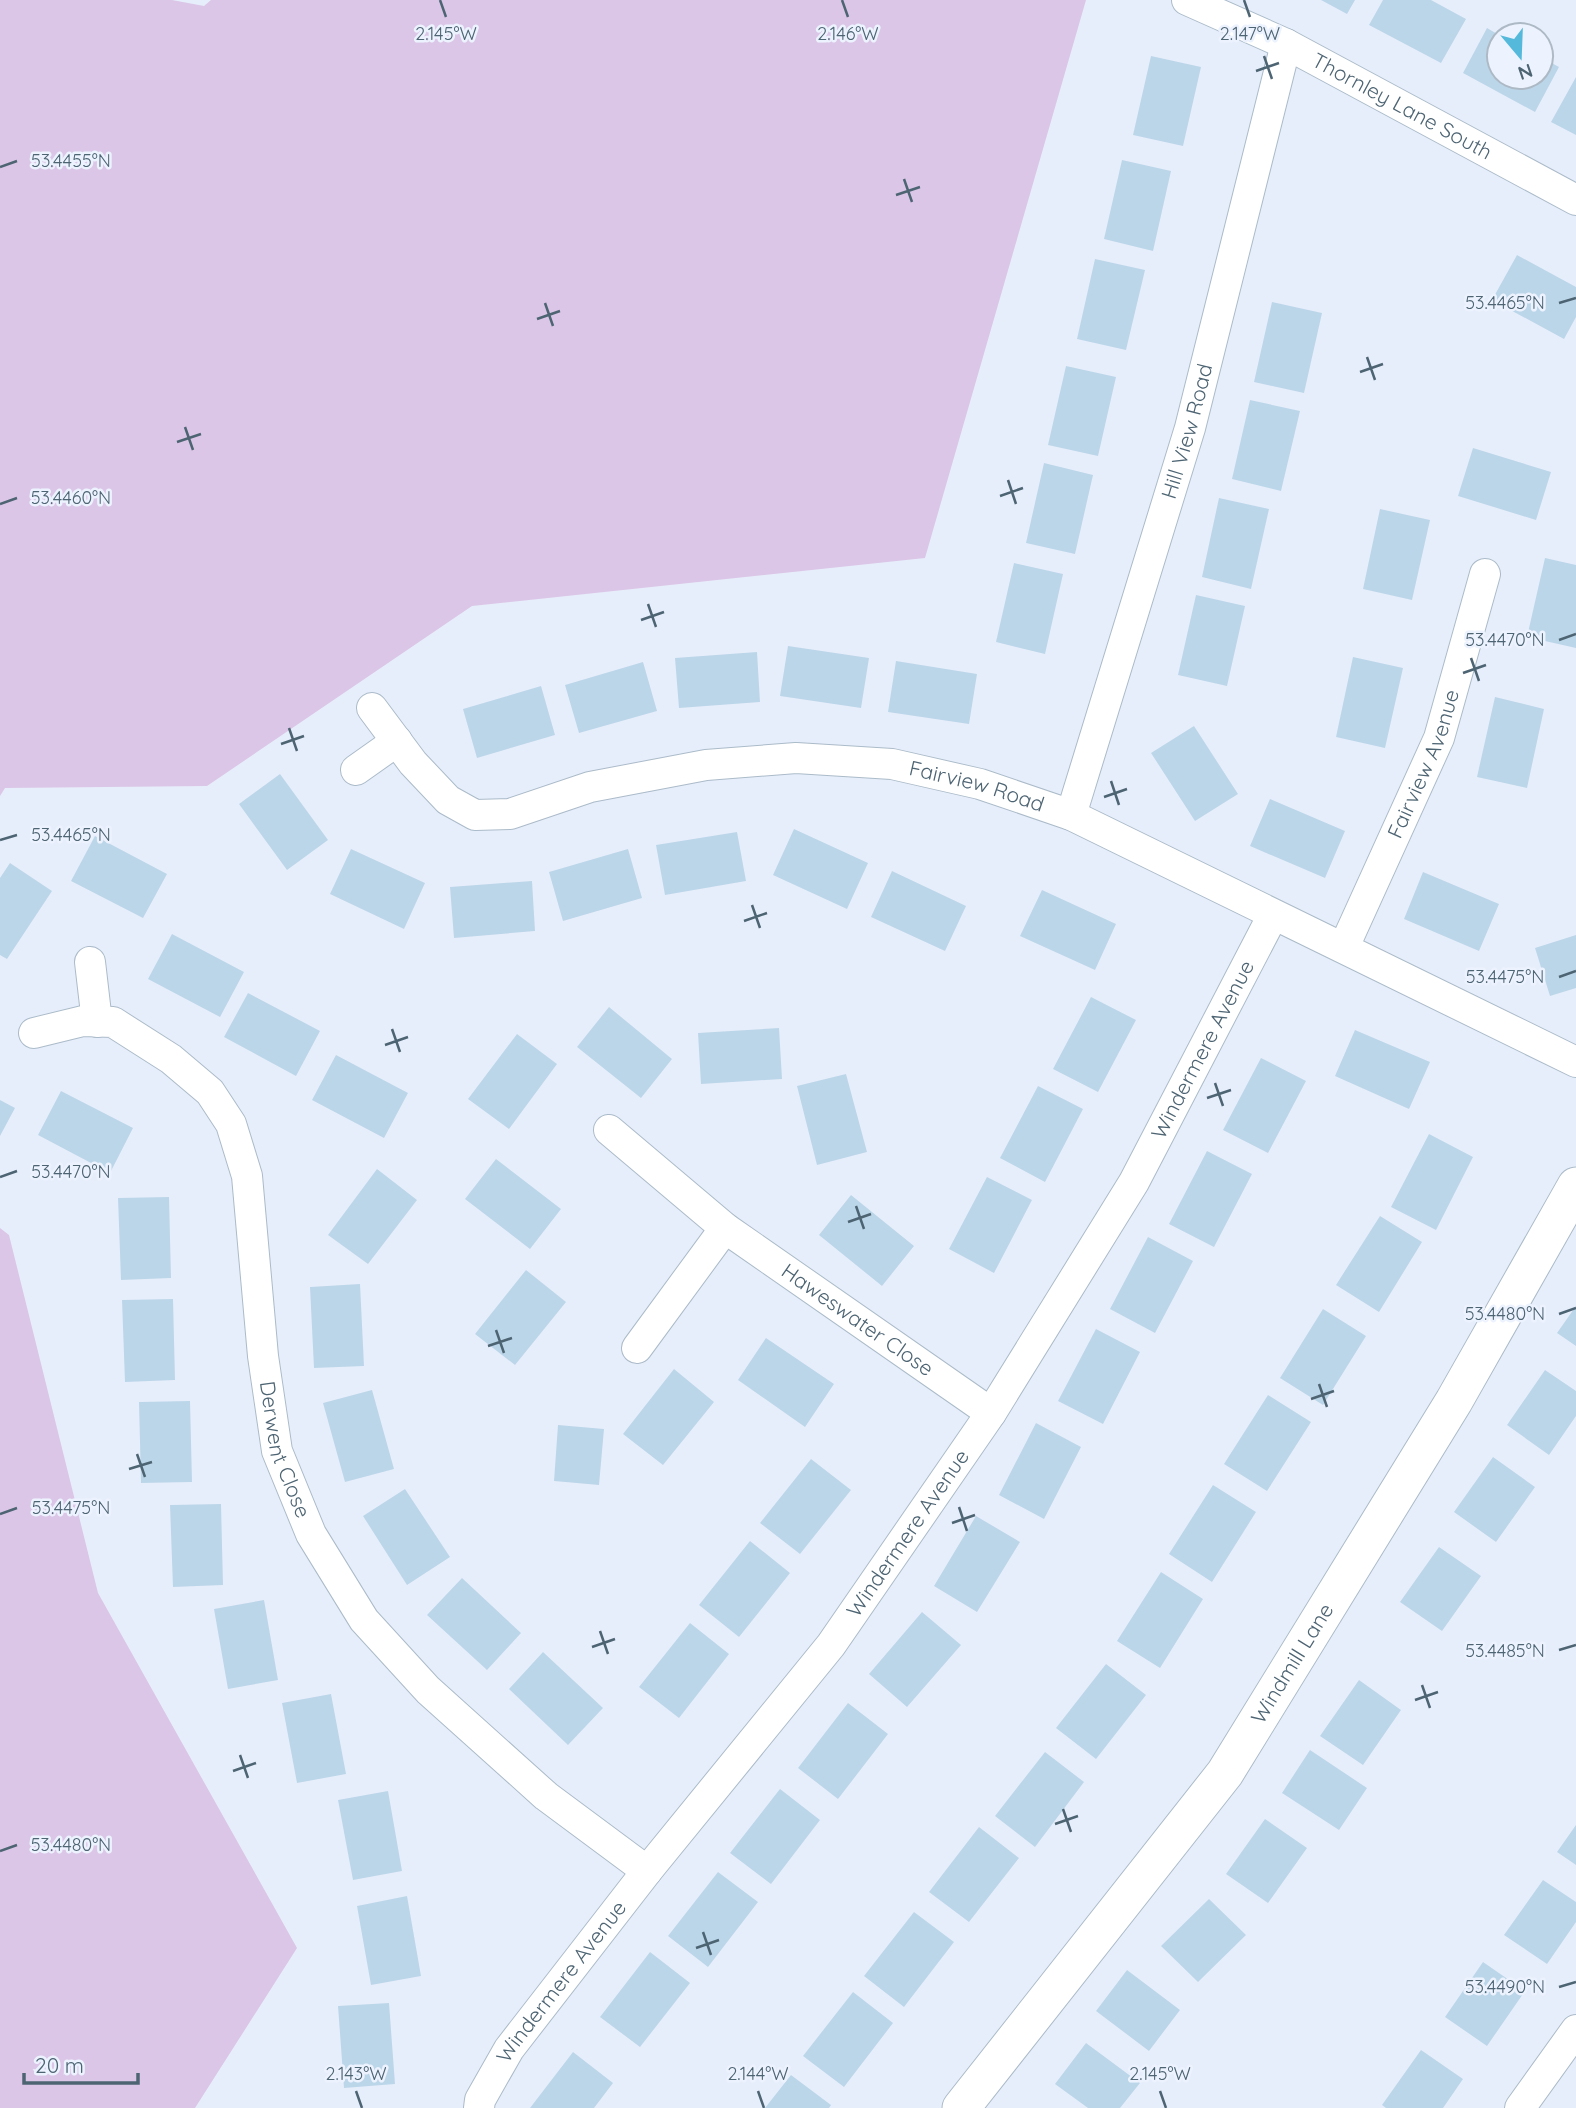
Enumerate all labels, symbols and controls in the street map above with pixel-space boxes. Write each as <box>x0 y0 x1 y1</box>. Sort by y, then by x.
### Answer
north arrow <box>1485 21 1555 91</box>
text: 2.145°W <box>415 22 477 45</box>
text: 2.146°W <box>817 22 879 45</box>
text: 2.147°W <box>1220 22 1280 45</box>
street label: Thornley Lane South <box>1308 46 1497 165</box>
text: N <box>1515 58 1536 86</box>
text: 53.4455°N <box>31 149 111 172</box>
text: 53.4465°N <box>1465 291 1545 314</box>
street label: Hill View Road <box>1155 361 1218 502</box>
text: 53.4460°N <box>31 486 111 509</box>
text: 53.4470°N <box>1465 628 1545 651</box>
street label: Fairview Avenue <box>1381 686 1464 842</box>
street label: Fairview Road <box>907 754 1048 817</box>
text: 53.4465°N <box>31 823 111 846</box>
street label: Windermere Avenue <box>1145 956 1259 1143</box>
text: 53.4475°N <box>1466 965 1544 988</box>
text: 53.4470°N <box>31 1160 111 1183</box>
street label: Haweswater Close <box>777 1257 939 1381</box>
text: 53.4480°N <box>1465 1302 1545 1325</box>
street label: Derwent Close <box>255 1379 317 1521</box>
street label: Windermere Avenue <box>840 1444 974 1622</box>
text: 53.4475°N <box>32 1496 110 1519</box>
street label: Windmill Lane <box>1245 1598 1338 1728</box>
text: 53.4485°N <box>1465 1639 1545 1662</box>
text: 53.4480°N <box>31 1833 111 1856</box>
street label: Windermere Avenue <box>490 1895 631 2067</box>
text: 53.4490°N <box>1465 1975 1545 1998</box>
scale bar <box>24 2042 138 2086</box>
text: 20 m <box>35 2052 84 2078</box>
text: 2.143°W <box>325 2062 387 2085</box>
text: 2.144°W <box>727 2062 789 2085</box>
text: 2.145°W <box>1129 2062 1191 2085</box>

